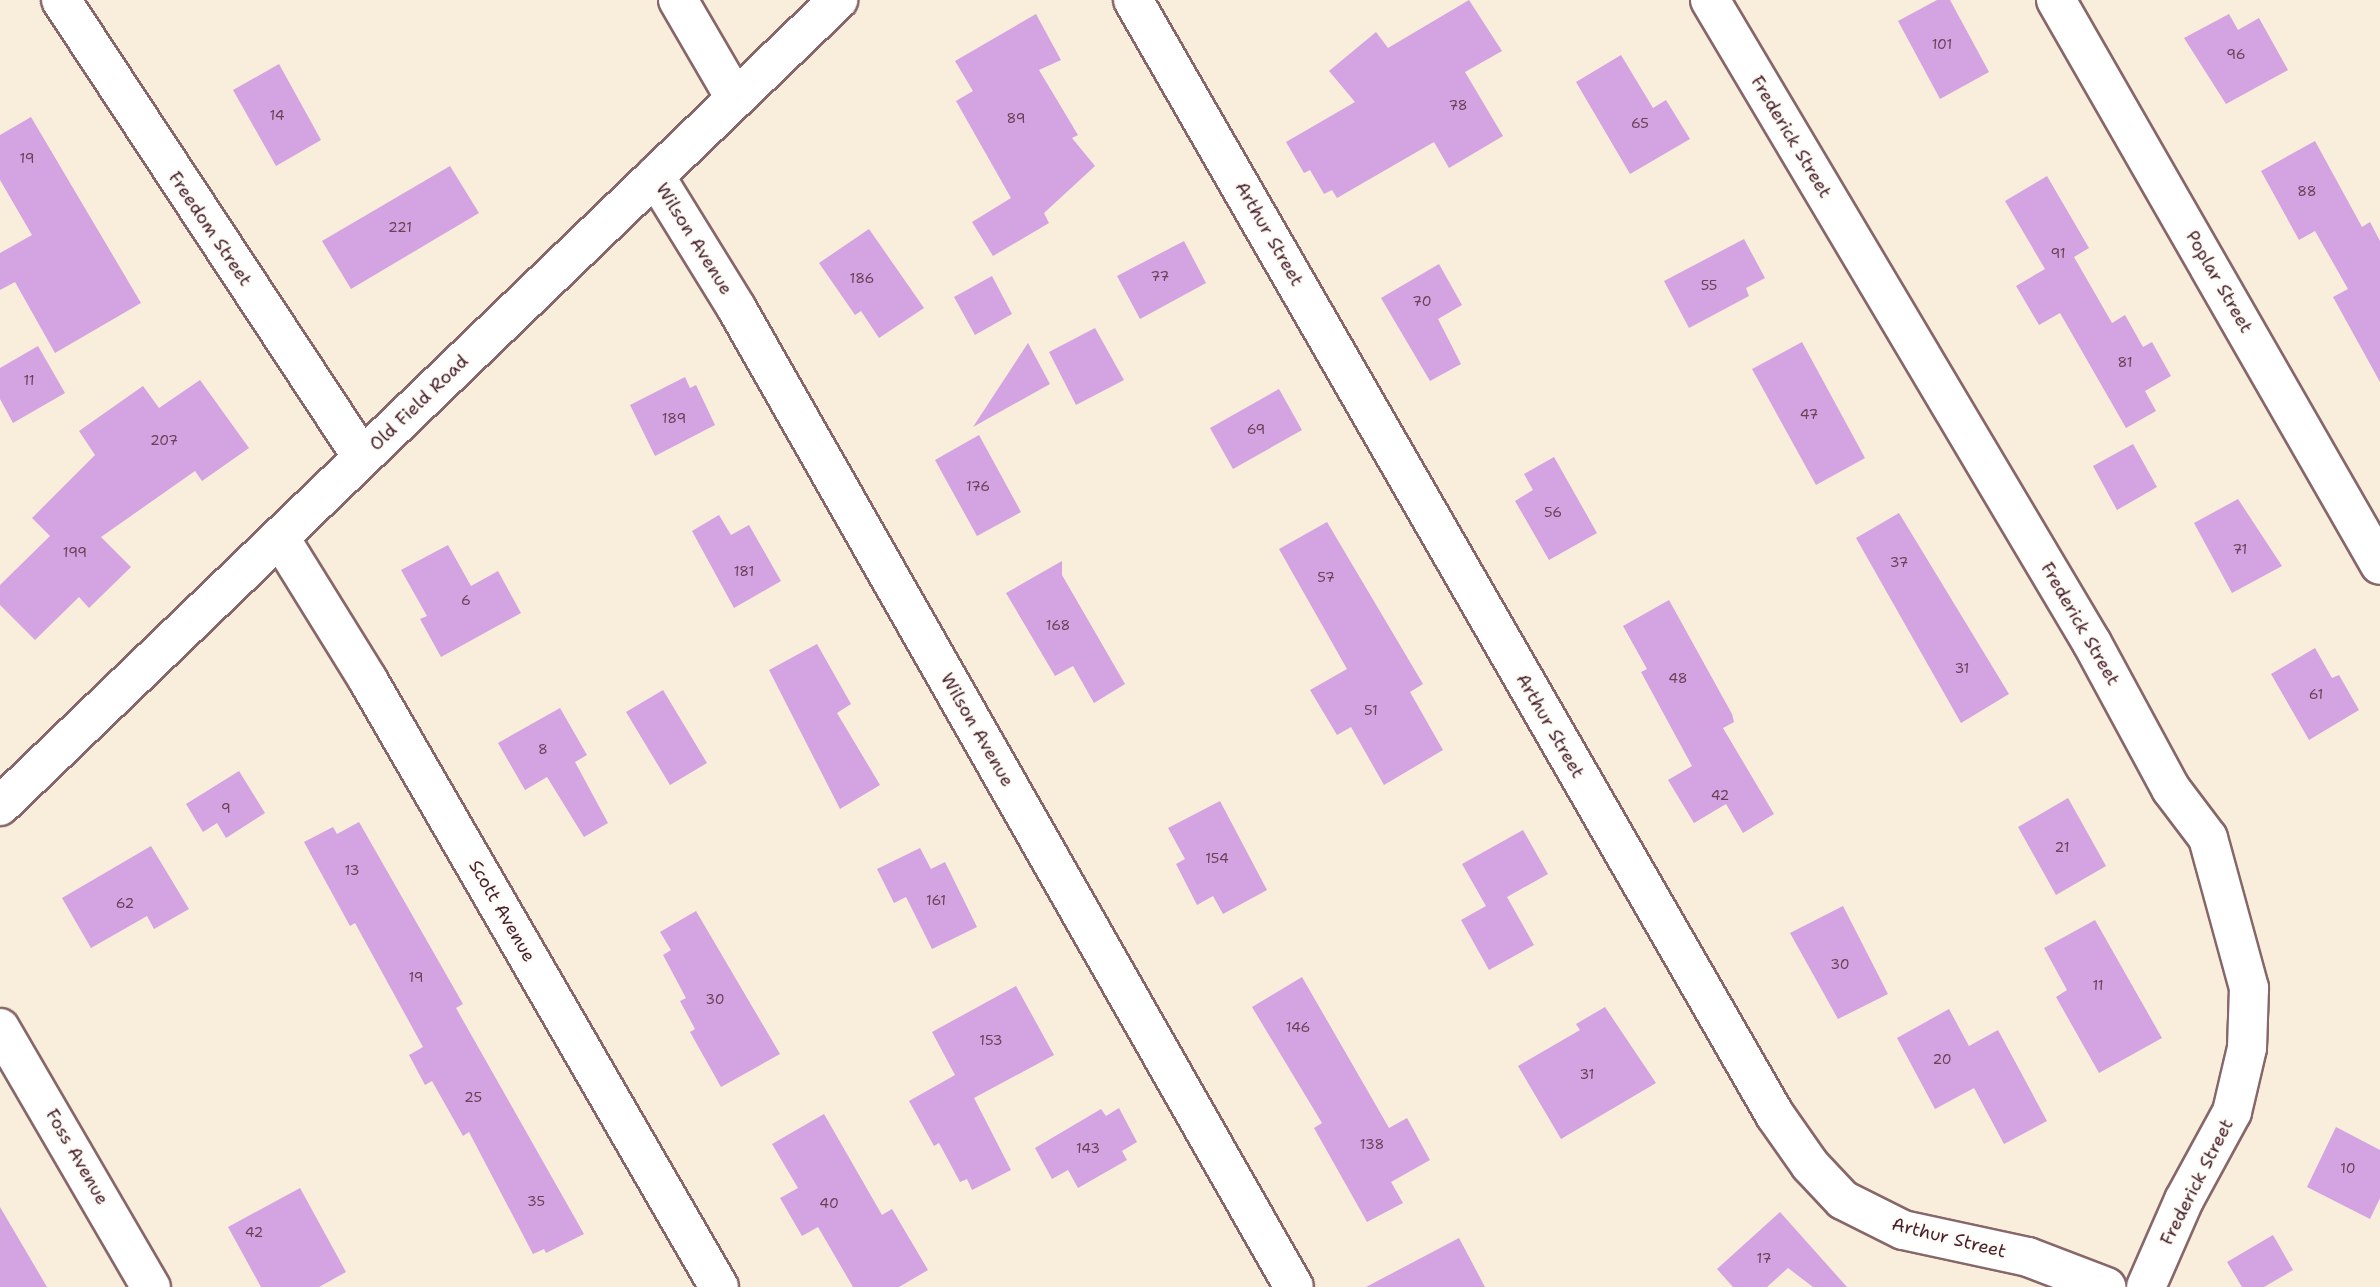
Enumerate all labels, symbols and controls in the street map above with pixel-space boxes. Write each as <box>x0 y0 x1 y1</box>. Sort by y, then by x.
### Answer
house number: 101 <box>1932 36 1952 52</box>
house number: 96 <box>2226 46 2246 62</box>
street label: Frederick Street <box>1746 72 1836 202</box>
house number: 78 <box>1448 97 1468 113</box>
house number: 14 <box>269 107 285 123</box>
house number: 89 <box>1007 110 1025 126</box>
house number: 65 <box>1631 115 1649 131</box>
house number: 19 <box>19 150 35 166</box>
street label: Freedom Street <box>164 168 256 290</box>
street label: Arthur Street <box>1230 178 1308 290</box>
street label: Wilson Avenue <box>651 179 737 299</box>
house number: 88 <box>2297 183 2317 199</box>
house number: 221 <box>388 219 412 235</box>
street label: Poplar Street <box>2181 227 2257 337</box>
house number: 91 <box>2050 245 2066 261</box>
house number: 77 <box>1151 268 1169 284</box>
house number: 186 <box>850 270 874 286</box>
house number: 55 <box>1701 277 1717 293</box>
house number: 70 <box>1412 293 1432 309</box>
street label: Old Field Road <box>365 351 473 455</box>
house number: 81 <box>2117 354 2133 370</box>
house number: 11 <box>23 372 35 388</box>
house number: 47 <box>1800 406 1818 422</box>
house number: 189 <box>662 410 686 426</box>
house number: 69 <box>1247 421 1265 437</box>
house number: 207 <box>150 432 178 448</box>
house number: 176 <box>966 478 990 494</box>
house number: 56 <box>1544 504 1562 520</box>
house number: 71 <box>2233 541 2247 557</box>
house number: 199 <box>63 544 87 560</box>
house number: 37 <box>1890 554 1908 570</box>
street label: Frederick Street <box>2036 559 2124 689</box>
house number: 181 <box>734 563 754 579</box>
house number: 57 <box>1317 569 1335 585</box>
house number: 6 <box>461 592 471 608</box>
house number: 168 <box>1046 617 1070 633</box>
house number: 31 <box>1955 660 1969 676</box>
street label: Wilson Avenue <box>936 669 1018 791</box>
street label: Arthur Street <box>1511 670 1589 782</box>
house number: 48 <box>1668 670 1688 686</box>
house number: 61 <box>2309 686 2323 702</box>
house number: 51 <box>1364 702 1378 718</box>
house number: 8 <box>538 741 548 757</box>
house number: 42 <box>1711 787 1729 803</box>
house number: 9 <box>221 800 231 816</box>
house number: 21 <box>2055 839 2069 855</box>
house number: 154 <box>1205 850 1229 866</box>
street label: Scott Avenue <box>464 856 540 966</box>
house number: 13 <box>345 862 359 878</box>
house number: 161 <box>926 892 946 908</box>
house number: 62 <box>116 895 134 911</box>
house number: 30 <box>1830 956 1850 972</box>
house number: 19 <box>408 969 424 985</box>
house number: 11 <box>2092 977 2104 993</box>
house number: 30 <box>705 991 725 1007</box>
house number: 146 <box>1286 1019 1310 1035</box>
house number: 153 <box>979 1032 1003 1048</box>
house number: 20 <box>1932 1051 1952 1067</box>
house number: 31 <box>1580 1066 1594 1082</box>
house number: 25 <box>464 1089 482 1105</box>
street label: Foss Avenue <box>41 1105 113 1209</box>
street label: Frederick Street <box>2156 1115 2238 1249</box>
house number: 138 <box>1360 1136 1384 1152</box>
house number: 143 <box>1076 1140 1100 1156</box>
house number: 10 <box>2340 1160 2356 1176</box>
house number: 35 <box>527 1193 545 1209</box>
house number: 40 <box>819 1195 839 1211</box>
street label: Arthur Street <box>1890 1213 2008 1263</box>
house number: 42 <box>245 1224 263 1240</box>
house number: 17 <box>1757 1250 1771 1266</box>

